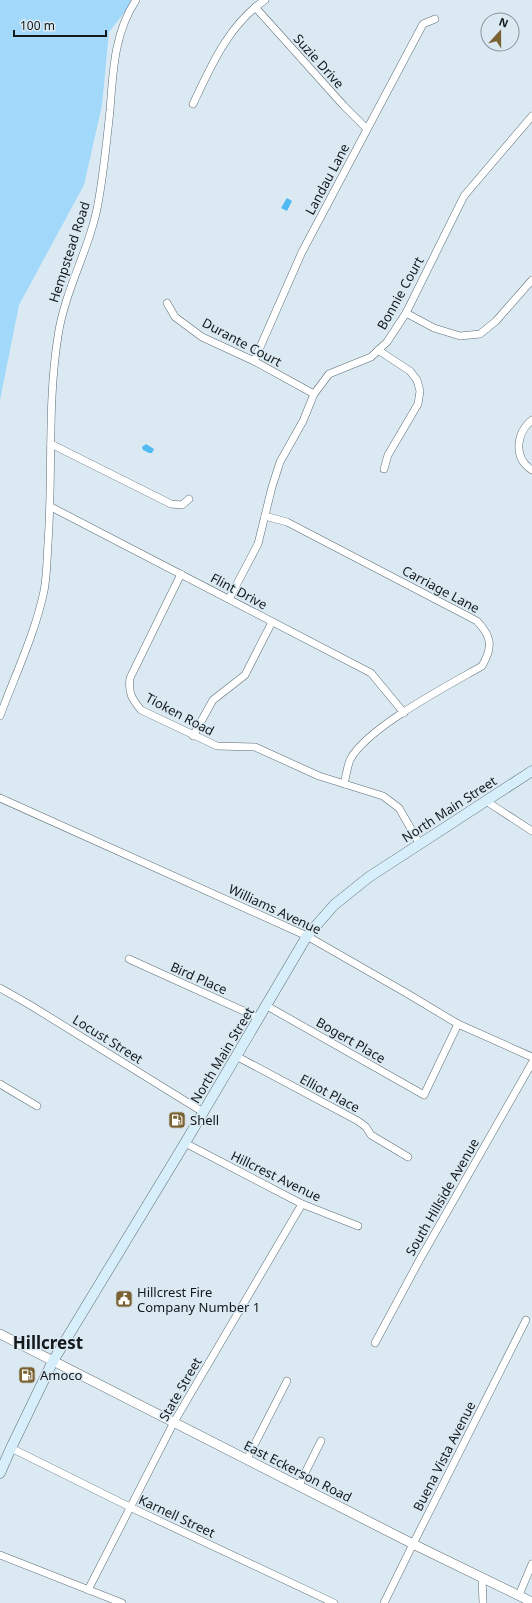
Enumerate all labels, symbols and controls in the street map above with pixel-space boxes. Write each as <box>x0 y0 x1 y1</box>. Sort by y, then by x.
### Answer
scale bar <box>14 12 106 38</box>
north arrow <box>480 12 520 52</box>
text: N <box>497 14 511 31</box>
text: 100 m <box>20 17 55 34</box>
street label: Suzie Drive <box>290 30 348 92</box>
street label: Landau Lane <box>301 140 353 218</box>
street label: Hempstead Road <box>44 199 94 305</box>
street label: Bonnie Court <box>373 253 428 333</box>
street label: Durante Court <box>199 314 285 371</box>
street label: Carriage Lane <box>399 561 483 617</box>
street label: Flint Drive <box>208 569 270 613</box>
street label: Tioken Road <box>142 688 218 740</box>
street label: North Main Street <box>398 772 500 846</box>
street label: Williams Avenue <box>226 880 324 938</box>
street label: Bird Place <box>168 957 230 999</box>
street label: North Main Street <box>186 1003 258 1107</box>
street label: Locust Street <box>69 1010 147 1068</box>
street label: Bogert Place <box>313 1013 389 1067</box>
street label: Elliot Place <box>297 1070 363 1116</box>
fuel station icon: Shell <box>167 1110 187 1130</box>
place label: Shell <box>190 1111 219 1129</box>
street label: South Hillside Avenue <box>401 1135 483 1259</box>
street label: Hillcrest Avenue <box>228 1146 324 1206</box>
place label: Hillcrest Fire Company Number 1 <box>137 1283 260 1316</box>
public building icon: Hillcrest Fire Company Number 1 <box>114 1289 134 1309</box>
district label: Hillcrest <box>13 1331 83 1354</box>
street label: State Street <box>154 1354 206 1424</box>
fuel station icon: Amoco <box>17 1365 37 1385</box>
place label: Amoco <box>40 1366 83 1384</box>
street label: Buena Vista Avenue <box>409 1398 479 1514</box>
street label: East Eckerson Road <box>241 1436 355 1506</box>
street label: Karnell Street <box>136 1490 218 1542</box>

